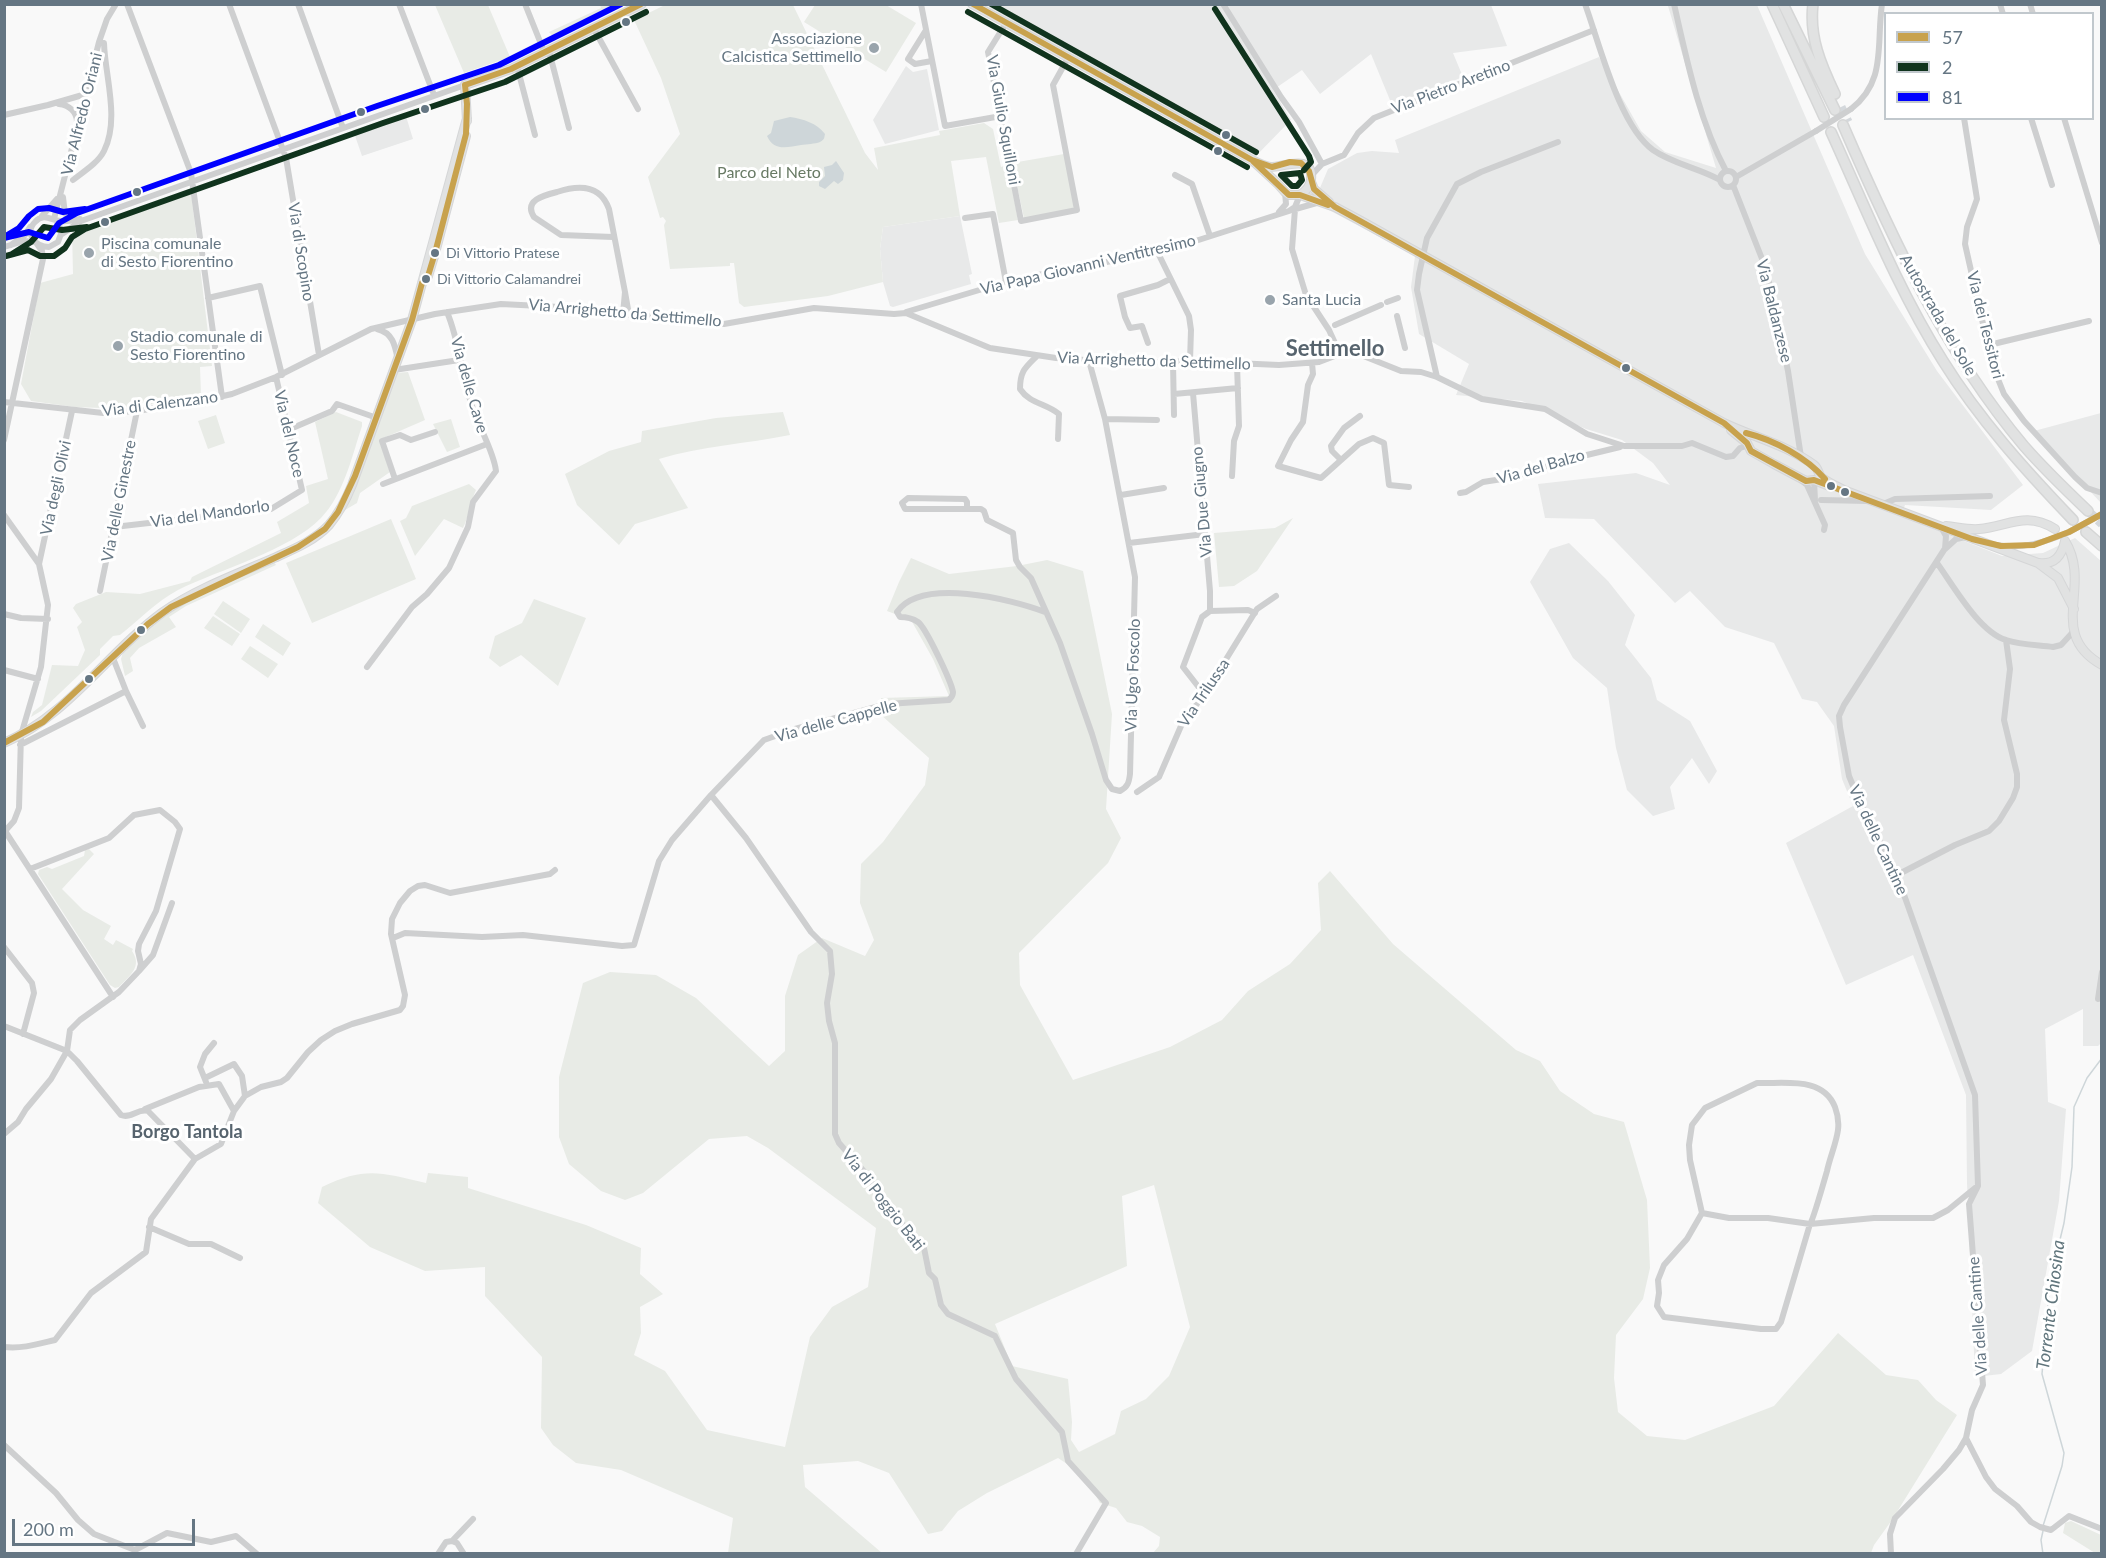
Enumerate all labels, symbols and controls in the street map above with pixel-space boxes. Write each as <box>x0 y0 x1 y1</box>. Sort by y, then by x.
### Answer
legend <box>1884 12 2094 120</box>
unlabelled marker <box>620 16 632 28</box>
text: 57 <box>1942 26 1963 48</box>
place label: Associazione Calcistica Settimello <box>721 29 862 67</box>
marker: Associazione Calcistica Settimello <box>867 41 881 55</box>
street label: Via Alfredo Oriani <box>57 51 107 177</box>
street label: Via Giulio Squilloni <box>982 54 1024 186</box>
street label: Via Pietro Aretino <box>1389 56 1513 118</box>
text: 2 <box>1942 56 1952 78</box>
text: 81 <box>1942 86 1963 108</box>
unlabelled marker <box>419 103 431 115</box>
unlabelled marker <box>355 106 367 118</box>
unlabelled marker <box>1220 129 1232 141</box>
unlabelled marker <box>1212 145 1224 157</box>
park label: Parco del Neto <box>717 163 821 183</box>
unlabelled marker <box>131 186 143 198</box>
street label: Via di Scopino <box>284 201 318 303</box>
unlabelled marker <box>99 216 111 228</box>
street label: Via Papa Giovanni Ventitresimo <box>978 231 1198 299</box>
place label: Piscina comunale di Sesto Fiorentino <box>101 234 233 272</box>
place label: Di Vittorio Pratese <box>446 245 560 261</box>
marker: Piscina comunale di Sesto Fiorentino <box>82 246 96 260</box>
marker: Di Vittorio Pratese <box>429 247 441 259</box>
street label: Autostrada del Sole <box>1895 251 1981 379</box>
street label: Via Baldanzese <box>1752 258 1796 364</box>
street label: Via dei Tessitori <box>1962 269 2008 381</box>
place label: Di Vittorio Calamandrei <box>437 271 581 287</box>
marker: Di Vittorio Calamandrei <box>420 273 432 285</box>
place label: Santa Lucia <box>1282 290 1361 310</box>
marker: Santa Lucia <box>1263 293 1277 307</box>
street label: Via Arrighetto da Settimello <box>528 295 722 331</box>
place label: Stadio comunale di Sesto Fiorentino <box>130 327 263 365</box>
street label: Via delle Cave <box>446 335 492 435</box>
district label: Settimello <box>1286 336 1384 362</box>
marker: Stadio comunale di Sesto Fiorentino <box>111 339 125 353</box>
street label: Via Arrighetto da Settimello <box>1057 348 1251 374</box>
unlabelled marker <box>1620 362 1632 374</box>
street label: Via di Calenzano <box>101 387 219 421</box>
street label: Via del Noce <box>270 388 308 480</box>
street label: Via delle Ginestre <box>98 438 140 564</box>
street label: Via degli Olivi <box>37 439 75 537</box>
street label: Via del Balzo <box>1495 445 1587 489</box>
street label: Via Due Giugno <box>1188 446 1216 558</box>
unlabelled marker <box>1825 480 1837 492</box>
unlabelled marker <box>1839 486 1851 498</box>
street label: Via del Mandorlo <box>149 496 271 532</box>
street label: Via Ugo Foscolo <box>1121 618 1145 732</box>
unlabelled marker <box>135 624 147 636</box>
street label: Via Trilussa <box>1174 655 1234 731</box>
unlabelled marker <box>83 673 95 685</box>
street label: Via delle Cappelle <box>773 696 899 746</box>
street label: Via delle Cantine <box>1844 782 1912 898</box>
district label: Borgo Tantola <box>131 1121 243 1143</box>
street label: Via di Poggio Bati <box>837 1145 929 1255</box>
water label: Torrente Chiosina <box>2032 1239 2070 1371</box>
street label: Via delle Cantine <box>1964 1256 1992 1376</box>
scale bar <box>15 1507 198 1545</box>
text: 200 m <box>23 1518 74 1540</box>

